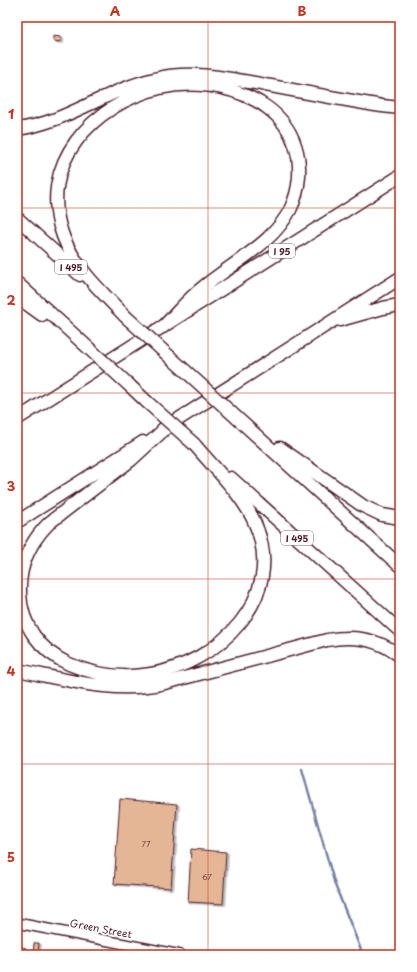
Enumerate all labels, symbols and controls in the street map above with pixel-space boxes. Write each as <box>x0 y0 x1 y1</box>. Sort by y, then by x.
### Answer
text: A <box>110 1 120 20</box>
text: B <box>298 1 307 20</box>
text: 1 <box>8 104 14 123</box>
road number: I 95 <box>269 244 295 258</box>
road number: I 495 <box>55 260 87 274</box>
text: 2 <box>6 290 16 309</box>
text: 3 <box>7 476 16 495</box>
road number: I 495 <box>281 531 313 545</box>
text: 4 <box>7 661 16 680</box>
house number: 77 <box>142 838 151 850</box>
text: 5 <box>7 847 15 866</box>
house number: 67 <box>202 871 212 883</box>
street label: Green Street <box>69 915 133 941</box>

